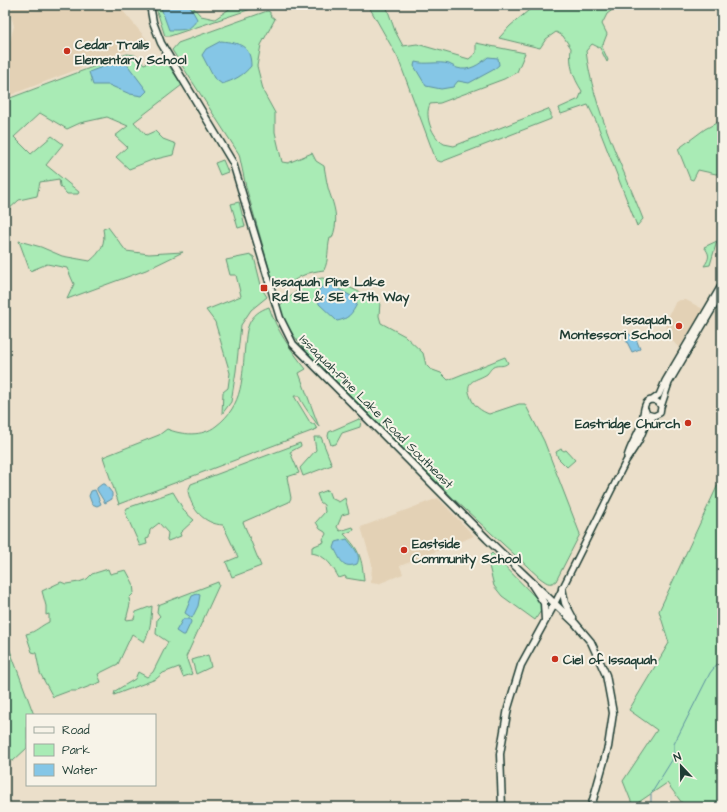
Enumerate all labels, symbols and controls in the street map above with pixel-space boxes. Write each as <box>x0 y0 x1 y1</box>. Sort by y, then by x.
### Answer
place label: Cedar Trails Elementary School <box>75 36 187 70</box>
marker: Cedar Trails Elementary School <box>62 46 72 56</box>
place label: Issaquah Pine Lake Rd SE & SE 47th Way <box>272 273 410 307</box>
marker: Issaquah Pine Lake Rd SE & SE 47th Way <box>259 283 269 293</box>
place label: Issaquah Montessori School <box>560 311 672 344</box>
marker: Issaquah Montessori School <box>674 321 684 331</box>
street label: Issaquah-Pine Lake Road Southeast <box>295 331 458 493</box>
place label: Eastridge Church <box>575 415 681 435</box>
marker: Eastridge Church <box>683 418 693 428</box>
place label: Eastside Community School <box>412 535 521 569</box>
marker: Eastside Community School <box>399 545 409 555</box>
place label: Ciel of Issaquah <box>563 651 657 670</box>
marker: Ciel of Issaquah <box>550 654 560 664</box>
legend <box>26 714 156 786</box>
text: Road <box>62 722 90 739</box>
text: Park <box>62 742 90 759</box>
north arrow <box>661 746 701 786</box>
text: N <box>671 749 684 765</box>
text: Water <box>62 762 98 779</box>

